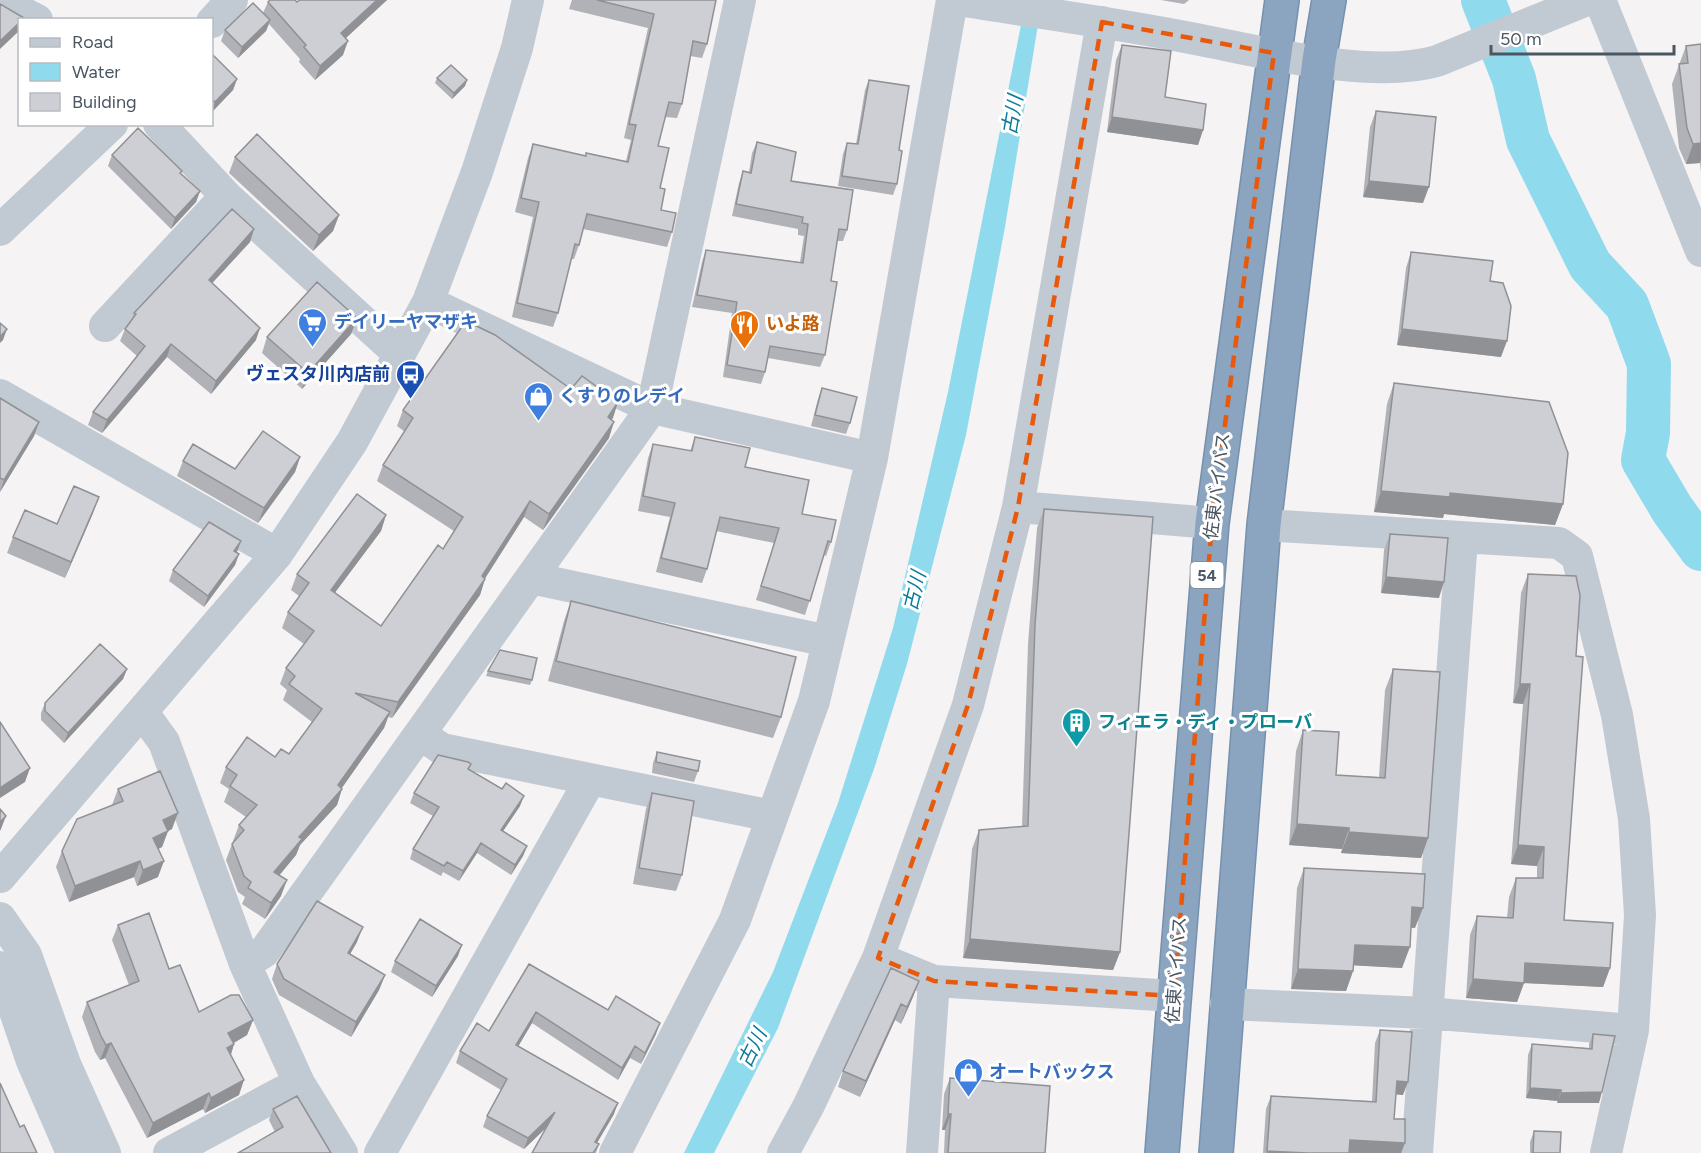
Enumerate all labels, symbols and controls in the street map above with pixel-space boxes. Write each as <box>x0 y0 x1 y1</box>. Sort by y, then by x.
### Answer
legend <box>18 18 213 126</box>
scale bar <box>1491 18 1674 56</box>
text: 50 m <box>1500 28 1542 50</box>
text: Road <box>72 31 113 53</box>
text: Water <box>72 61 120 83</box>
text: Building <box>72 91 137 113</box>
water label: 古川 <box>997 91 1028 137</box>
supermarket icon: デイリーヤマザキ <box>297 306 329 348</box>
restaurant icon: いよ路 <box>729 308 761 350</box>
place label: デイリーヤマザキ <box>334 311 478 333</box>
place label: いよ路 <box>766 313 820 335</box>
bus stop icon: ヴェスタ川内店前 <box>395 358 427 400</box>
place label: ヴェスタ川内店前 <box>246 363 390 385</box>
shop icon: くすりのレデイ <box>522 380 554 422</box>
place label: くすりのレデイ <box>559 385 685 407</box>
street label: 佐東バイパス <box>1200 431 1234 541</box>
road number: 54 <box>1190 562 1224 588</box>
water label: 古川 <box>898 567 931 613</box>
building icon: フィエラ・ディ・プローバ <box>1061 706 1093 748</box>
place label: フィエラ・ディ・プローバ <box>1098 711 1312 733</box>
street label: 佐東バイパス <box>1161 916 1191 1024</box>
water label: 古川 <box>732 1023 772 1071</box>
shop icon: オートバックス <box>952 1056 984 1098</box>
place label: オートバックス <box>989 1061 1114 1083</box>

